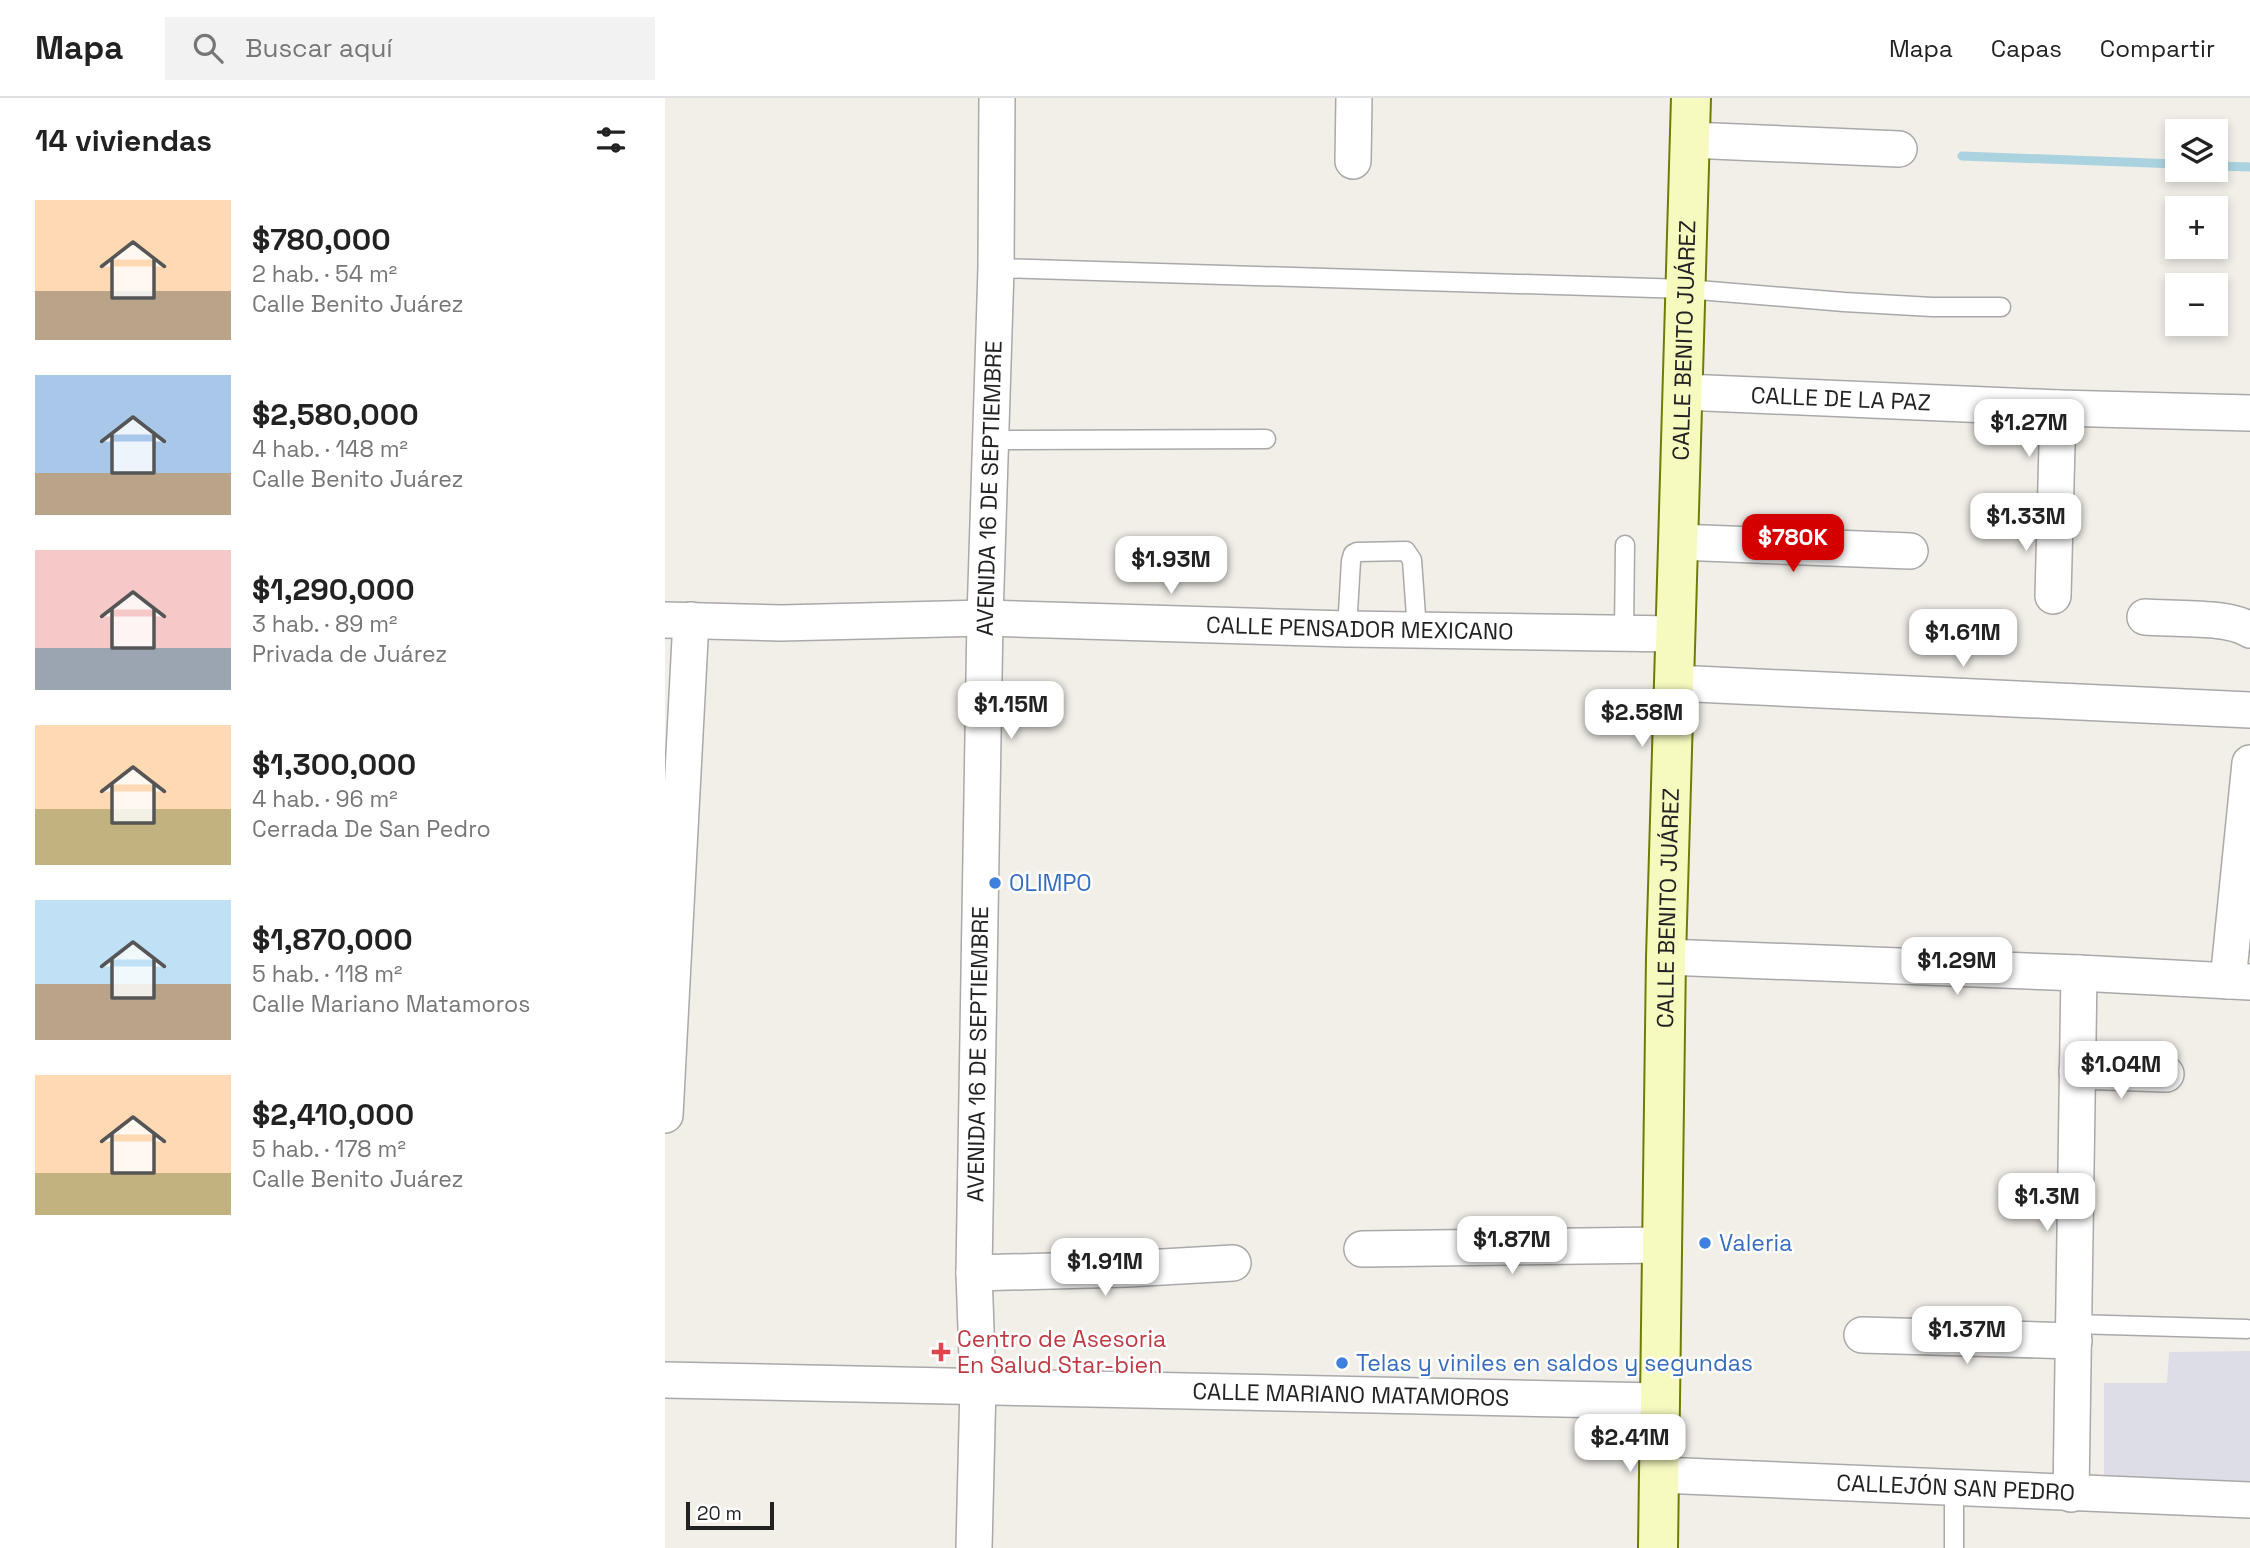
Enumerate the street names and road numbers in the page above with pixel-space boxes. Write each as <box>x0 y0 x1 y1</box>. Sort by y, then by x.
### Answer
street label: CALLE BENITO JUÁREZ <box>1665 220 1702 461</box>
street label: AVENIDA 16 DE SEPTIEMBRE <box>970 340 1009 636</box>
street label: CALLE DE LA PAZ <box>1750 380 1932 418</box>
street label: CALLE PENSADOR MEXICANO <box>1205 610 1514 647</box>
street label: CALLE BENITO JUÁREZ <box>1650 788 1686 1028</box>
street label: AVENIDA 16 DE SEPTIEMBRE <box>960 906 995 1202</box>
street label: CALLE MARIANO MATAMOROS <box>1192 1376 1510 1413</box>
street label: CALLEJÓN SAN PEDRO <box>1836 1467 2076 1508</box>

